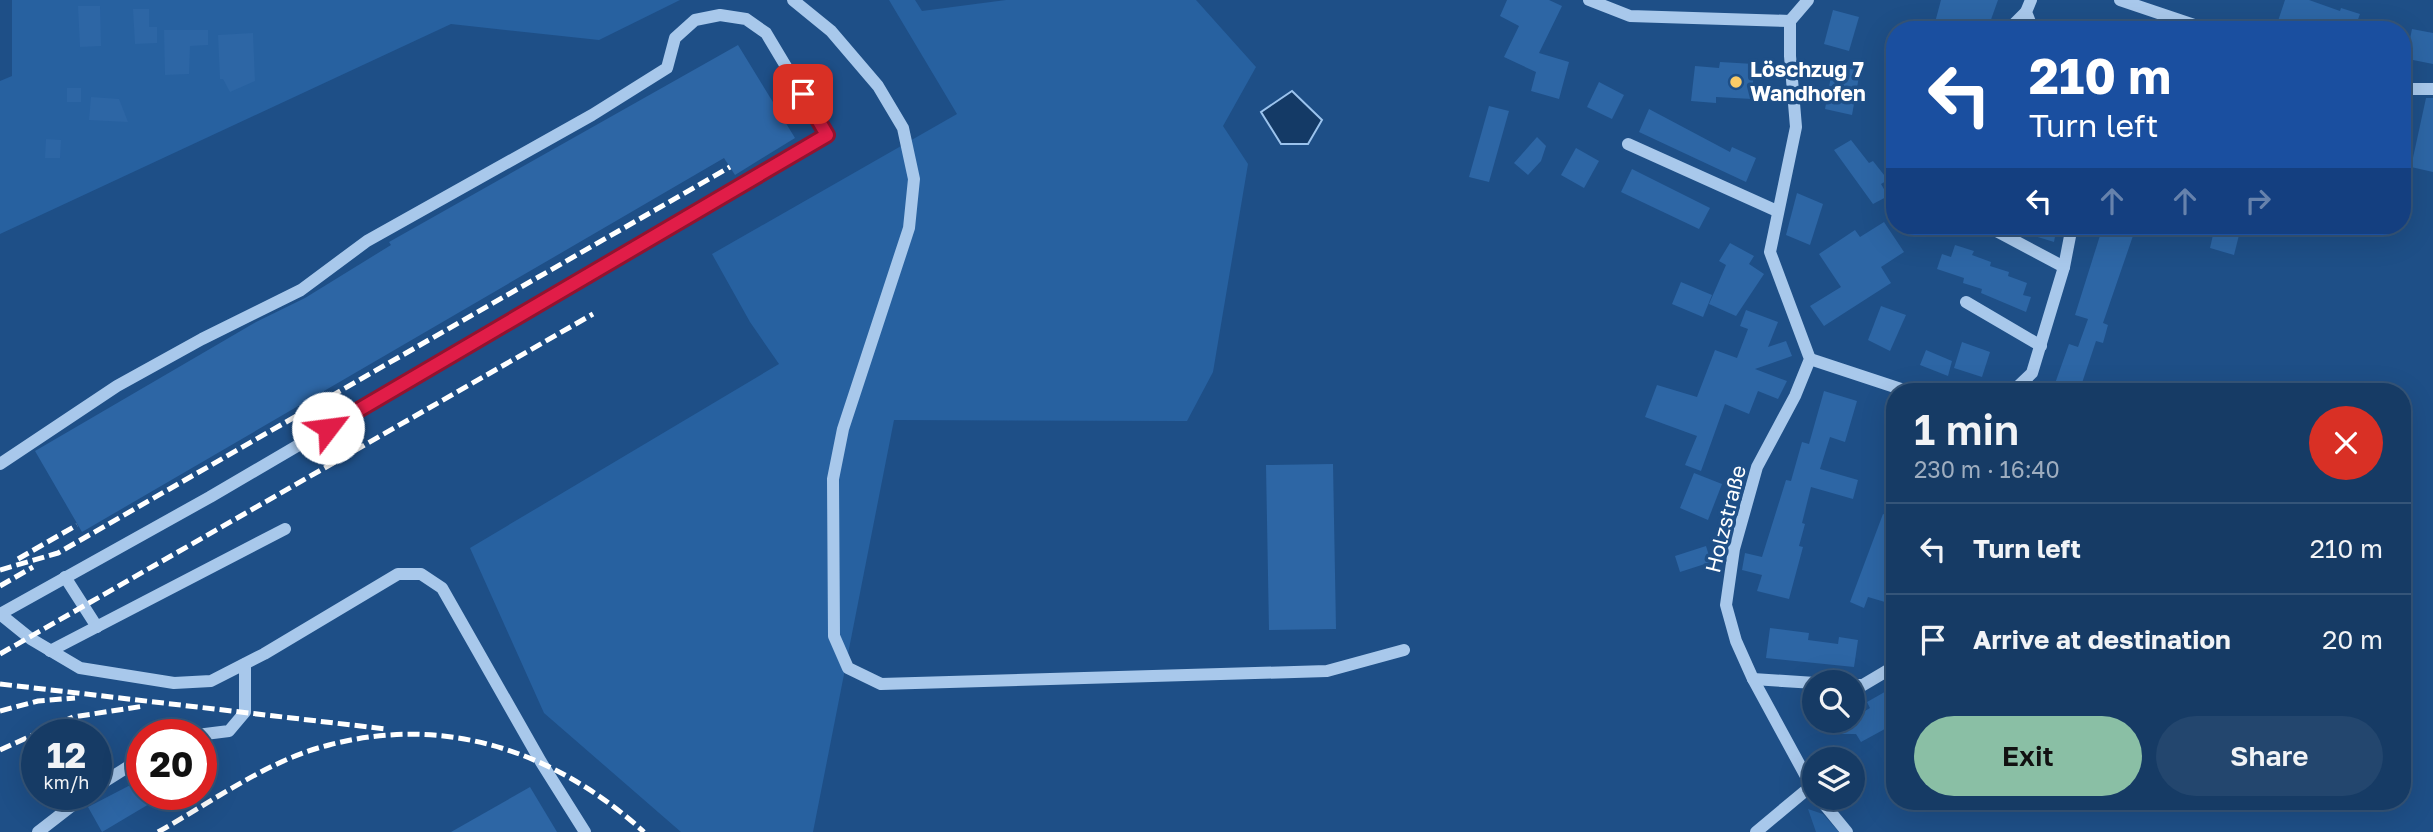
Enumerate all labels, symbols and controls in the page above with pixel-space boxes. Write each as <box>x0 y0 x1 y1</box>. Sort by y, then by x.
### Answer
text: 210 m <box>2029 46 2171 105</box>
icon: left <box>1914 49 2005 140</box>
place label: Löschzug 7 Wandhofen <box>1750 56 1866 106</box>
pin <box>773 64 833 124</box>
marker: Löschzug 7 Wandhofen <box>1728 74 1744 90</box>
icon: arrive <box>784 75 822 113</box>
text: Turn left <box>2029 106 2158 144</box>
icon: left <box>2020 182 2058 220</box>
icon: ahead <box>2093 182 2131 220</box>
icon: ahead <box>2166 182 2204 220</box>
icon: right <box>2239 182 2277 220</box>
position arrow <box>291 391 365 465</box>
text: 1 min <box>1914 404 2019 454</box>
button: close <box>2309 406 2383 480</box>
text: 230 m · 16:40 <box>1914 455 2060 483</box>
street label: Holzstraße <box>1699 462 1751 575</box>
icon: left <box>1914 530 1952 568</box>
text: Turn left <box>1973 533 2081 564</box>
text: 210 m <box>2310 533 2383 564</box>
icon: arrive <box>1914 621 1952 659</box>
text: Arrive at destination <box>1973 624 2231 655</box>
text: 20 m <box>2322 624 2383 655</box>
map controls <box>1802 670 1865 810</box>
button: search <box>1802 670 1865 733</box>
button: Exit <box>1914 716 2142 796</box>
button: Share <box>2156 716 2383 796</box>
speed limit sign: 20 <box>126 719 217 810</box>
text: 12 <box>47 734 86 776</box>
button: layers <box>1802 747 1865 810</box>
text: km/h <box>44 771 89 793</box>

